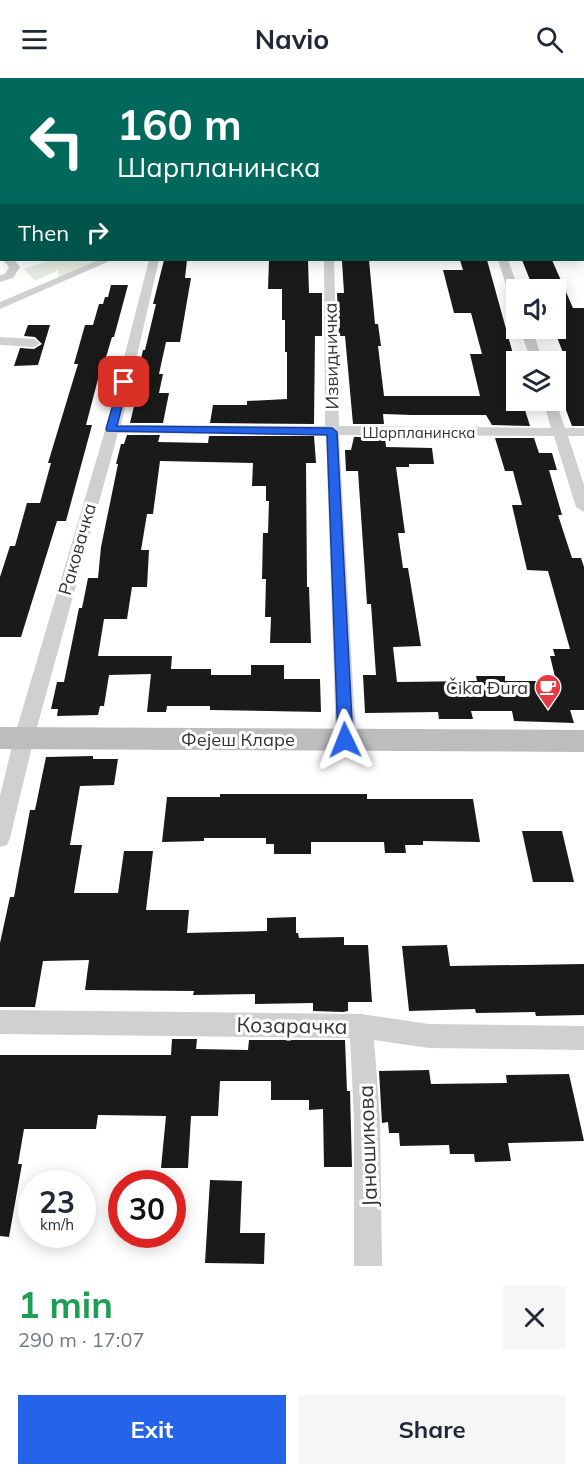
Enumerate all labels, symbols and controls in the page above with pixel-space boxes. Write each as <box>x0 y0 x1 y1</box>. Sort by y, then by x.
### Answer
text: Navio <box>255 22 329 56</box>
icon: menu <box>18 23 51 56</box>
icon: search <box>533 23 566 56</box>
text: 160 m <box>117 98 242 151</box>
icon: left <box>18 102 96 180</box>
text: Шарпланинска <box>117 150 321 184</box>
icon: right <box>81 216 114 249</box>
text: Then <box>18 219 69 247</box>
map controls <box>506 279 566 411</box>
button: sound <box>506 279 566 339</box>
street label: Извидничка <box>319 303 343 409</box>
button: layers <box>506 351 566 411</box>
pin <box>98 356 149 407</box>
icon: arrive <box>107 365 140 398</box>
street label: Шарпланинска <box>362 423 476 442</box>
street label: Раковачка <box>53 500 101 598</box>
cafe icon: Čika Đura <box>533 672 563 710</box>
place label: Čika Đura <box>446 676 528 699</box>
position arrow <box>313 708 377 772</box>
street label: Фејеш Кларе <box>181 728 295 751</box>
street label: Козарачка <box>236 1011 348 1039</box>
street label: Јаношикова <box>352 1084 382 1208</box>
speed limit sign: 30 <box>108 1170 186 1248</box>
text: 23 <box>39 1183 75 1221</box>
text: km/h <box>40 1215 74 1234</box>
text: 1 min <box>18 1282 113 1327</box>
button: close <box>503 1286 566 1349</box>
text: 290 m · 17:07 <box>18 1327 144 1352</box>
button: Exit <box>18 1395 286 1464</box>
button: Share <box>298 1395 566 1464</box>

